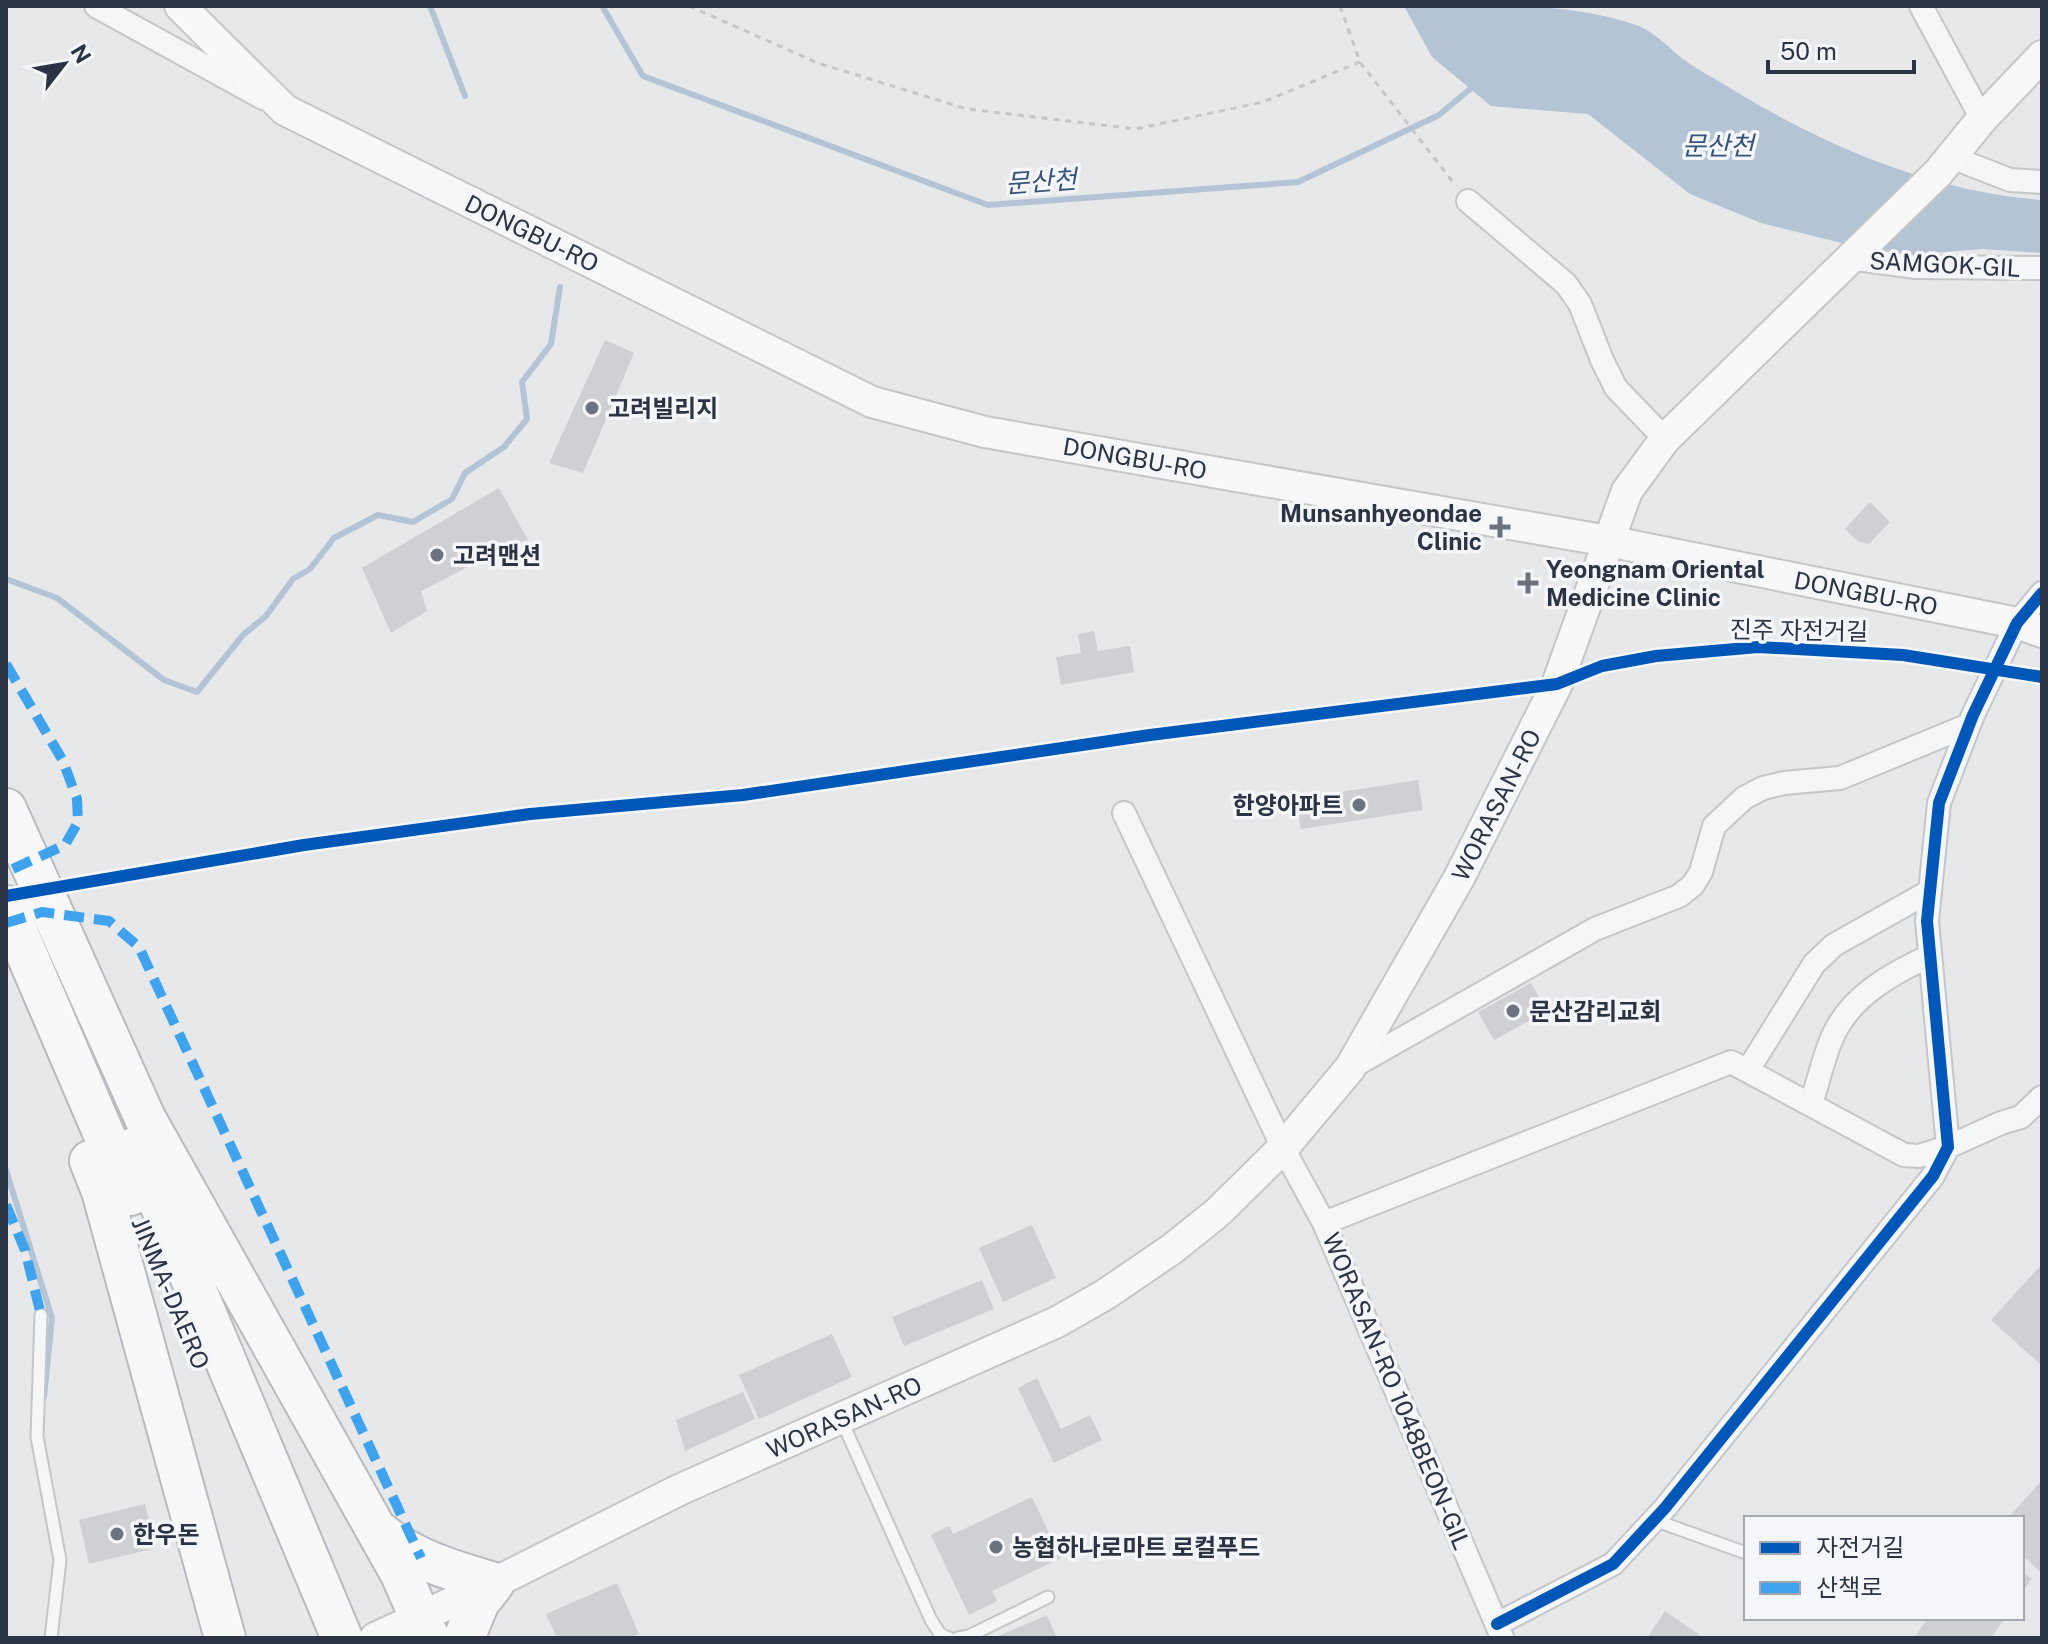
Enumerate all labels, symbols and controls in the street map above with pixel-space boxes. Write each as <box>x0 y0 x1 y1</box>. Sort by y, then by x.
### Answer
north arrow <box>24 24 104 104</box>
scale bar <box>1768 24 1914 74</box>
text: 50 m <box>1780 37 1837 65</box>
text: N <box>66 40 97 68</box>
water label: 문산천 <box>1682 130 1757 161</box>
water label: 문산천 <box>1004 163 1081 199</box>
street label: DONGBU-RO <box>460 189 604 277</box>
street label: SAMGOK-GIL <box>1869 246 2021 282</box>
place label: 고려빌리지 <box>608 394 718 422</box>
marker: 고려빌리지 <box>583 399 601 417</box>
street label: DONGBU-RO <box>1061 432 1209 484</box>
place label: Munsanhyeondae Clinic <box>1280 499 1482 555</box>
marker: Munsanhyeondae Clinic <box>1489 516 1511 538</box>
place label: 고려맨션 <box>453 541 541 569</box>
marker: 고려맨션 <box>428 546 446 564</box>
place label: Yeongnam Oriental Medicine Clinic <box>1546 555 1765 611</box>
street label: DONGBU-RO <box>1792 565 1940 621</box>
marker: Yeongnam Oriental Medicine Clinic <box>1517 572 1539 594</box>
street label: 진주 자전거길 <box>1730 615 1868 645</box>
street label: WORASAN-RO <box>1446 724 1546 886</box>
place label: 한양아파트 <box>1233 791 1343 819</box>
marker: 한양아파트 <box>1350 796 1368 814</box>
place label: 문산감리교회 <box>1529 997 1661 1025</box>
marker: 문산감리교회 <box>1504 1002 1522 1020</box>
street label: JINMA-DAERO <box>126 1213 216 1373</box>
street label: WORASAN-RO 1048BEON-GIL <box>1317 1228 1477 1554</box>
street label: WORASAN-RO <box>762 1370 926 1464</box>
legend <box>1744 1516 2024 1620</box>
place label: 한우돈 <box>133 1520 199 1548</box>
marker: 한우돈 <box>108 1525 126 1543</box>
place label: 농협하나로마트 로컬푸드 <box>1012 1533 1260 1561</box>
text: 자전거길 <box>1816 1533 1904 1561</box>
marker: 농협하나로마트 로컬푸드 <box>987 1538 1005 1556</box>
text: 산책로 <box>1816 1573 1882 1601</box>

